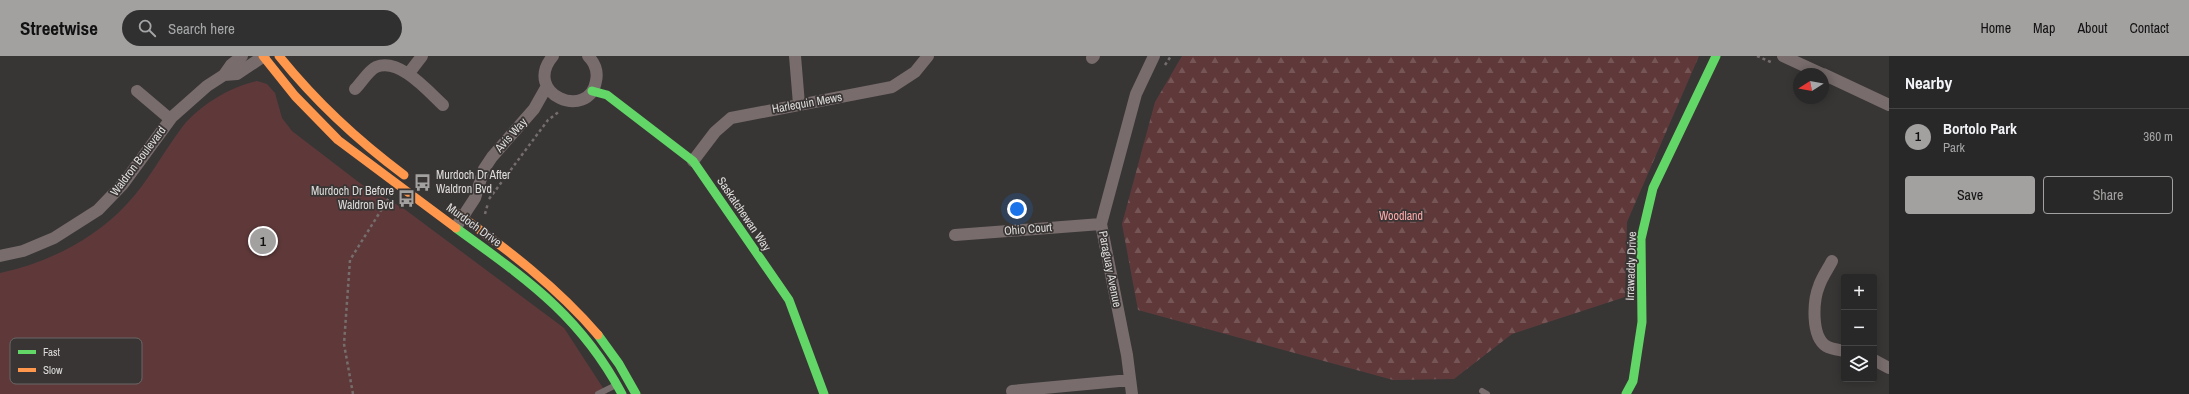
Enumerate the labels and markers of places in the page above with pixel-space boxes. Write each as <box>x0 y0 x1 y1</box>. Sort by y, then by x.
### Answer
place label: Murdoch Dr After Waldron Bvd <box>436 167 511 197</box>
bus stop icon: Murdoch Dr After Waldron Bvd <box>413 172 433 192</box>
place label: Murdoch Dr Before Waldron Bvd <box>311 183 394 213</box>
bus stop icon: Murdoch Dr Before Waldron Bvd <box>397 188 417 208</box>
pin: 1 <box>250 226 276 256</box>

